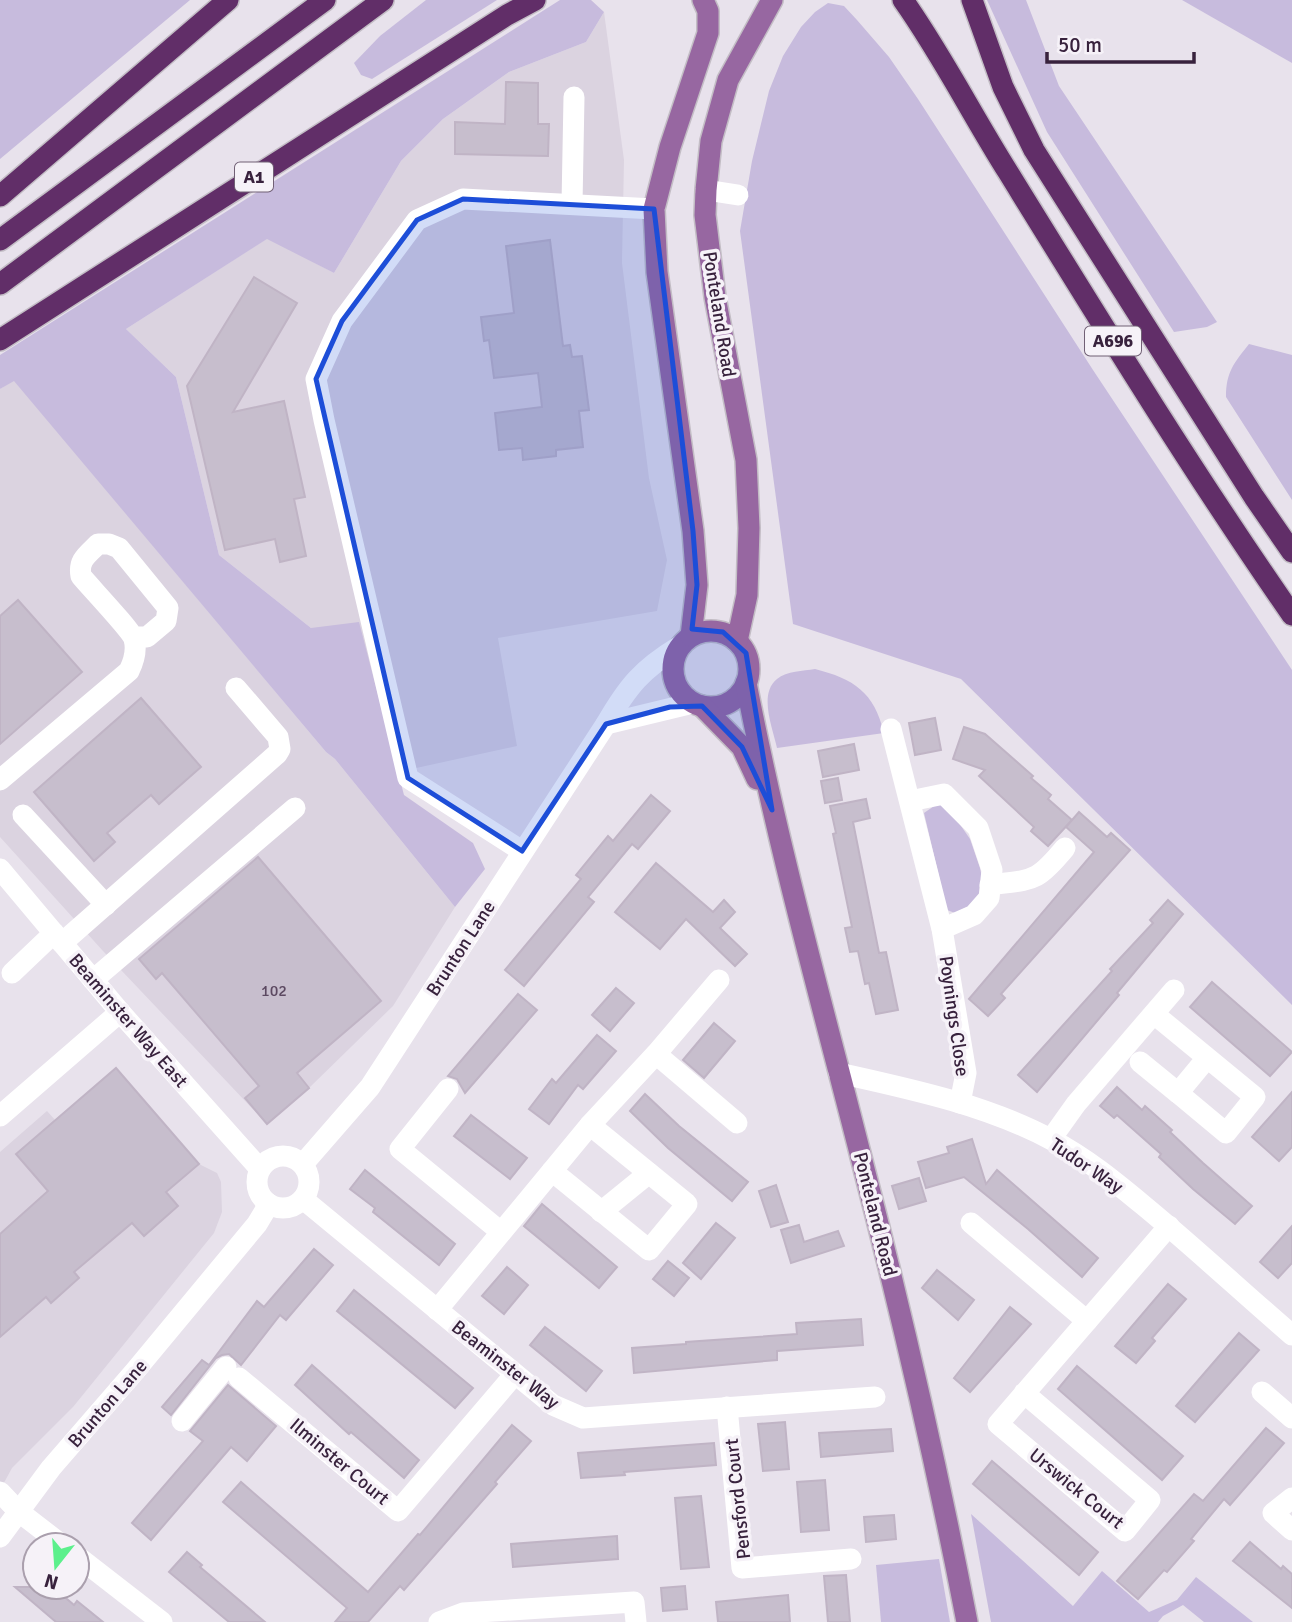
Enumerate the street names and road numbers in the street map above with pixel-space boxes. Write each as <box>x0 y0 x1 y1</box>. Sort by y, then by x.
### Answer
road number: A1 <box>235 162 273 192</box>
street label: Ponteland Road <box>697 250 741 379</box>
road number: A696 <box>1085 326 1141 356</box>
street label: Brunton Lane <box>421 896 501 1001</box>
street label: Beaminster Way East <box>63 949 193 1093</box>
street label: Poynings Close <box>934 954 974 1078</box>
street label: Tudor Way <box>1045 1133 1128 1199</box>
street label: Ponteland Road <box>848 1150 902 1279</box>
street label: Beaminster Way <box>447 1315 564 1414</box>
street label: Brunton Lane <box>63 1355 153 1453</box>
street label: Ilminster Court <box>285 1413 394 1511</box>
street label: Pensford Court <box>720 1437 756 1560</box>
street label: Urswick Court <box>1024 1443 1129 1535</box>

